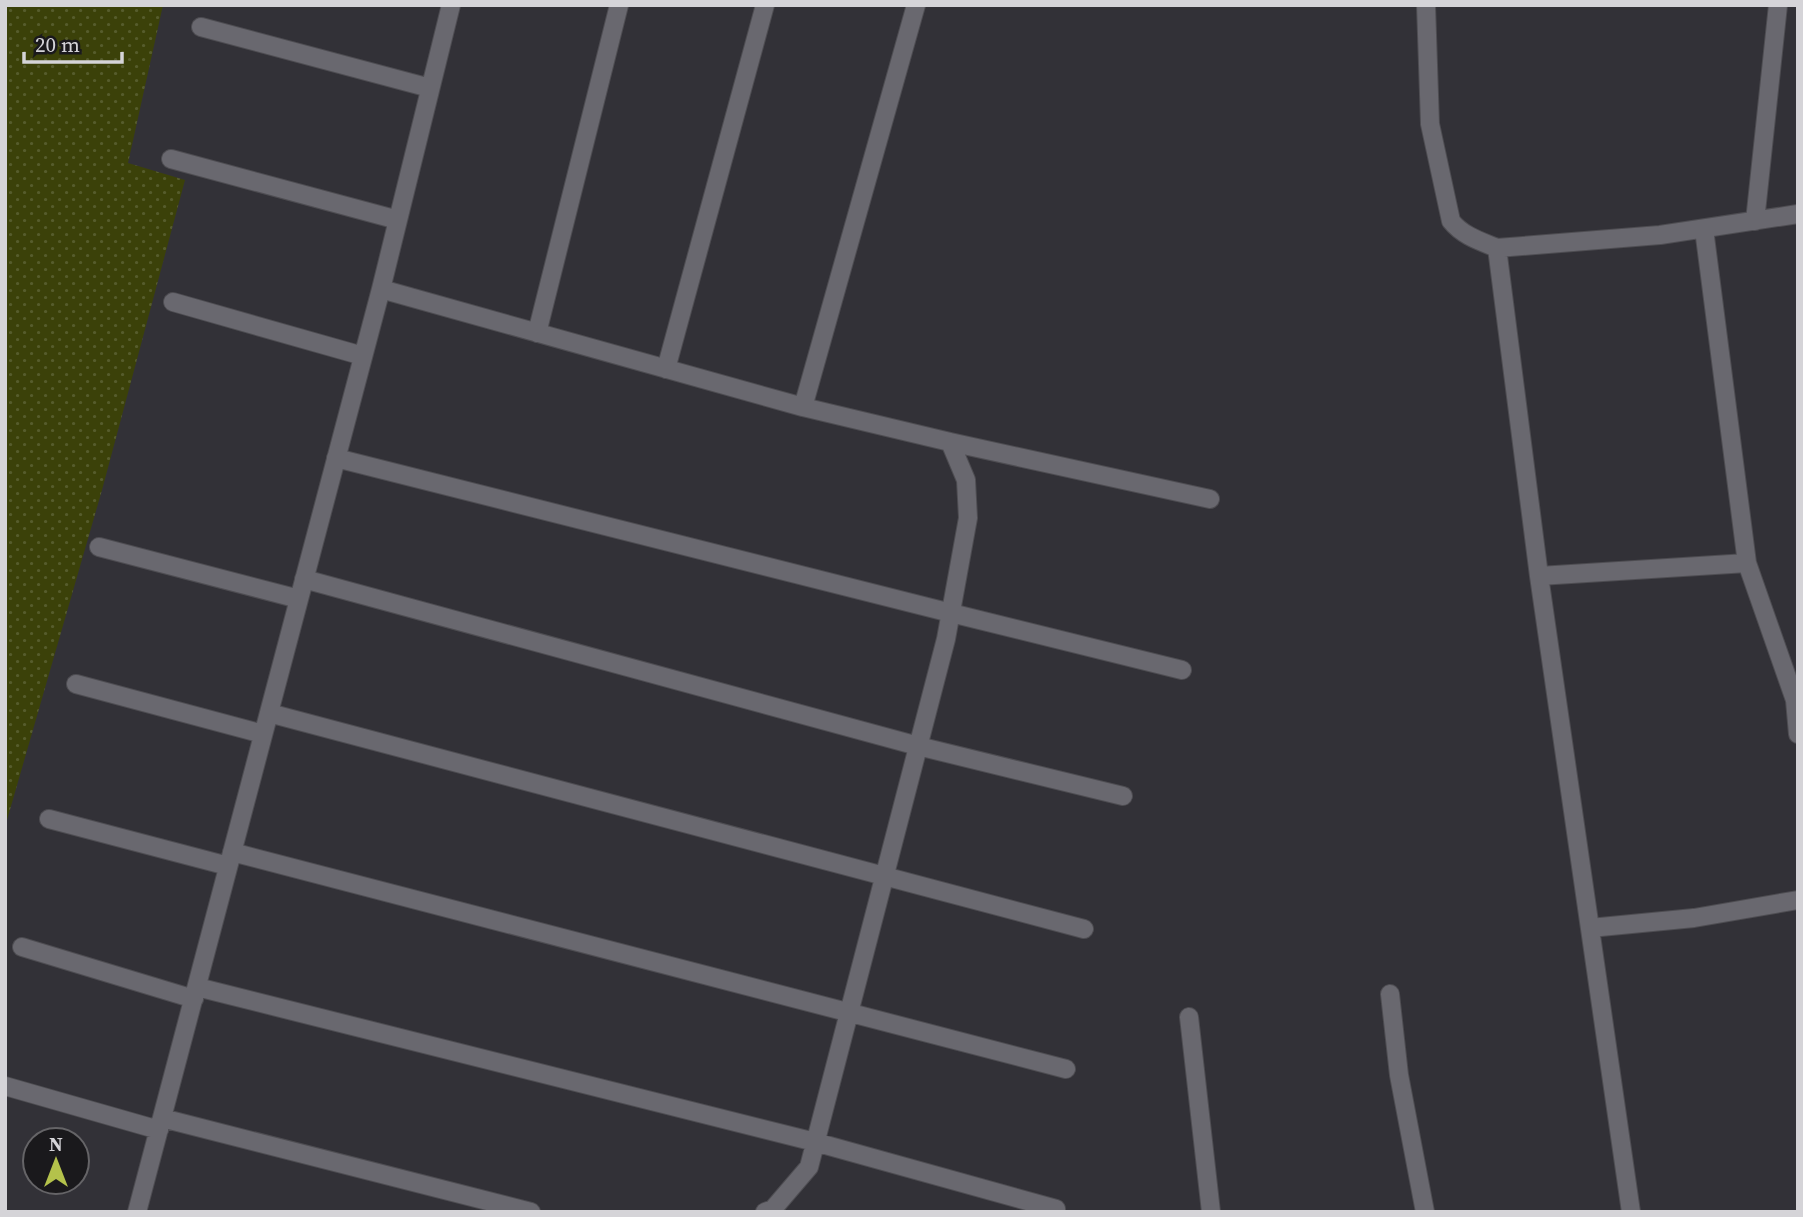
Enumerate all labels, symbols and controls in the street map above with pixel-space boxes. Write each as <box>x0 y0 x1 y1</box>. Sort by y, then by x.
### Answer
scale bar <box>24 21 122 65</box>
text: 20 m <box>35 30 80 59</box>
north arrow <box>21 1126 91 1196</box>
text: N <box>49 1131 63 1157</box>

